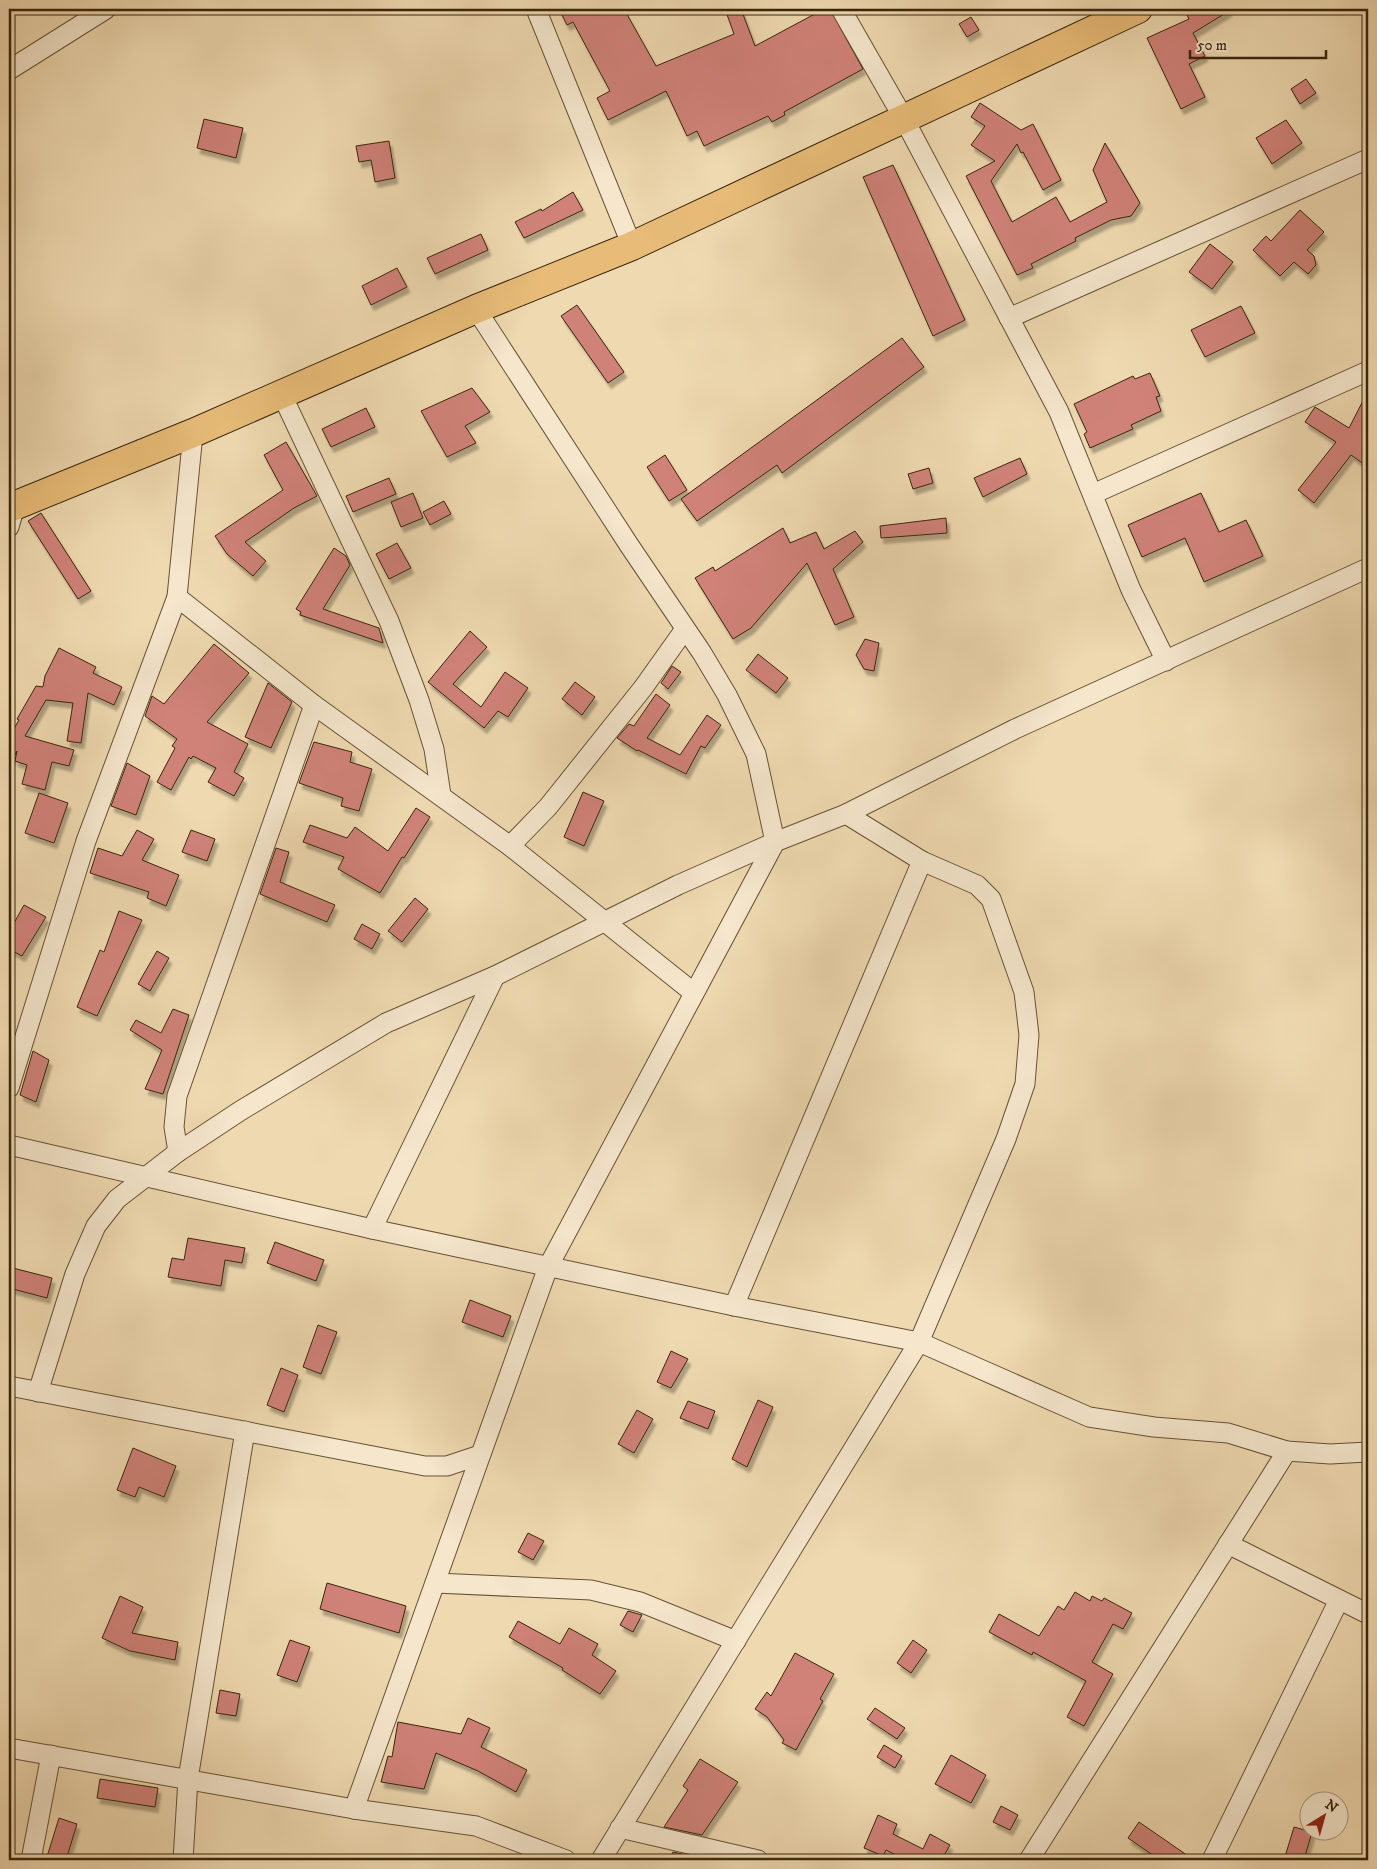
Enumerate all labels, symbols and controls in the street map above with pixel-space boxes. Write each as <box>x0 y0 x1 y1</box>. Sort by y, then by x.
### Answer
scale bar <box>1190 28 1326 60</box>
text: 50 m <box>1197 36 1227 55</box>
north arrow <box>1300 1792 1350 1842</box>
text: N <box>1321 1796 1342 1817</box>

